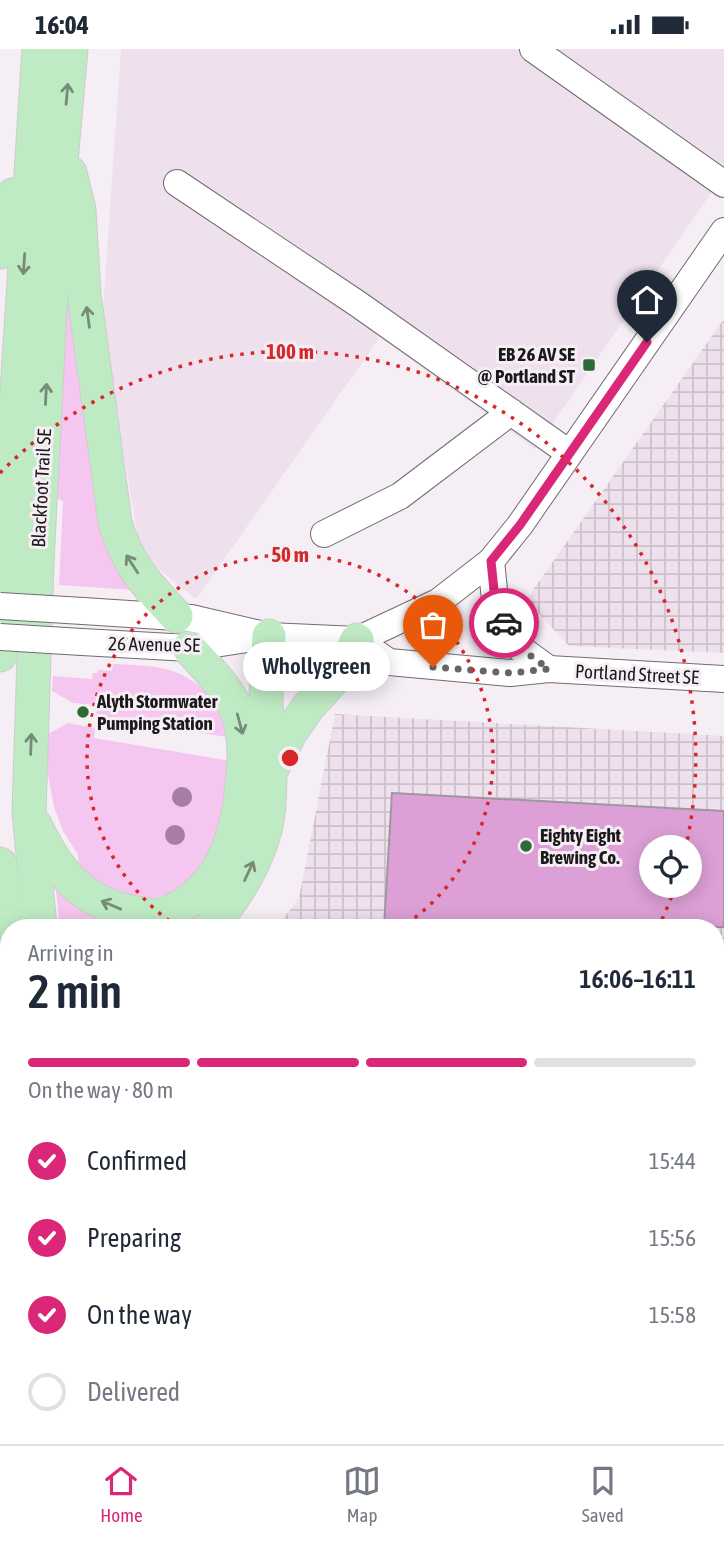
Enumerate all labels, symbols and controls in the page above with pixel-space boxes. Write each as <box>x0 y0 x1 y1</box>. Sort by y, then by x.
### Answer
text: 16:04 <box>35 10 89 40</box>
one-way arrow <box>61 83 74 106</box>
one-way arrow <box>18 252 31 275</box>
pin <box>617 270 677 342</box>
icon: home <box>628 281 666 319</box>
one-way arrow <box>81 307 94 329</box>
text: 100 m <box>266 339 314 363</box>
place label: EB 26 AV SE @ Portland ST <box>478 343 576 387</box>
marker: EB 26 AV SE @ Portland ST <box>581 357 597 373</box>
one-way arrow <box>39 383 52 406</box>
street label: Blackfoot Trail SE <box>27 428 55 548</box>
text: 50 m <box>271 542 309 566</box>
one-way arrow <box>125 555 140 574</box>
courier <box>469 588 539 658</box>
pin <box>403 595 463 667</box>
icon: car <box>485 604 523 642</box>
icon: bag <box>414 606 452 644</box>
street label: 26 Avenue SE <box>108 632 200 656</box>
callout: Whollygreen <box>244 643 391 691</box>
text: Whollygreen <box>262 653 371 679</box>
street label: Portland Street SE <box>575 660 699 688</box>
place label: Alyth Stormwater Pumping Station <box>96 690 218 734</box>
marker: Alyth Stormwater Pumping Station <box>75 704 91 720</box>
one-way arrow <box>234 712 247 735</box>
one-way arrow <box>24 733 37 756</box>
centre of rings <box>278 746 302 770</box>
place label: Eighty Eight Brewing Co. <box>540 824 622 868</box>
map controls <box>639 835 702 898</box>
button: locate <box>639 835 702 898</box>
marker: Eighty Eight Brewing Co. <box>518 838 534 854</box>
one-way arrow <box>242 861 256 882</box>
one-way arrow <box>101 898 122 911</box>
text: Arriving in <box>28 940 114 966</box>
text: 16:06–16:11 <box>579 964 696 994</box>
text: 2 min <box>28 965 122 1018</box>
text: On the way · 80 m <box>28 1077 173 1103</box>
icon: check <box>28 1142 66 1180</box>
text: Confirmed <box>87 1146 187 1176</box>
text: 15:44 <box>649 1148 696 1174</box>
icon: check <box>28 1219 66 1257</box>
text: Preparing <box>87 1223 181 1253</box>
text: 15:56 <box>649 1225 696 1251</box>
icon: check <box>28 1296 66 1334</box>
text: On the way <box>87 1300 192 1330</box>
text: 15:58 <box>649 1302 696 1328</box>
text: Delivered <box>87 1377 180 1407</box>
tab: Home <box>100 1462 143 1526</box>
tab: Map <box>343 1462 381 1526</box>
tab: Saved <box>582 1462 624 1526</box>

